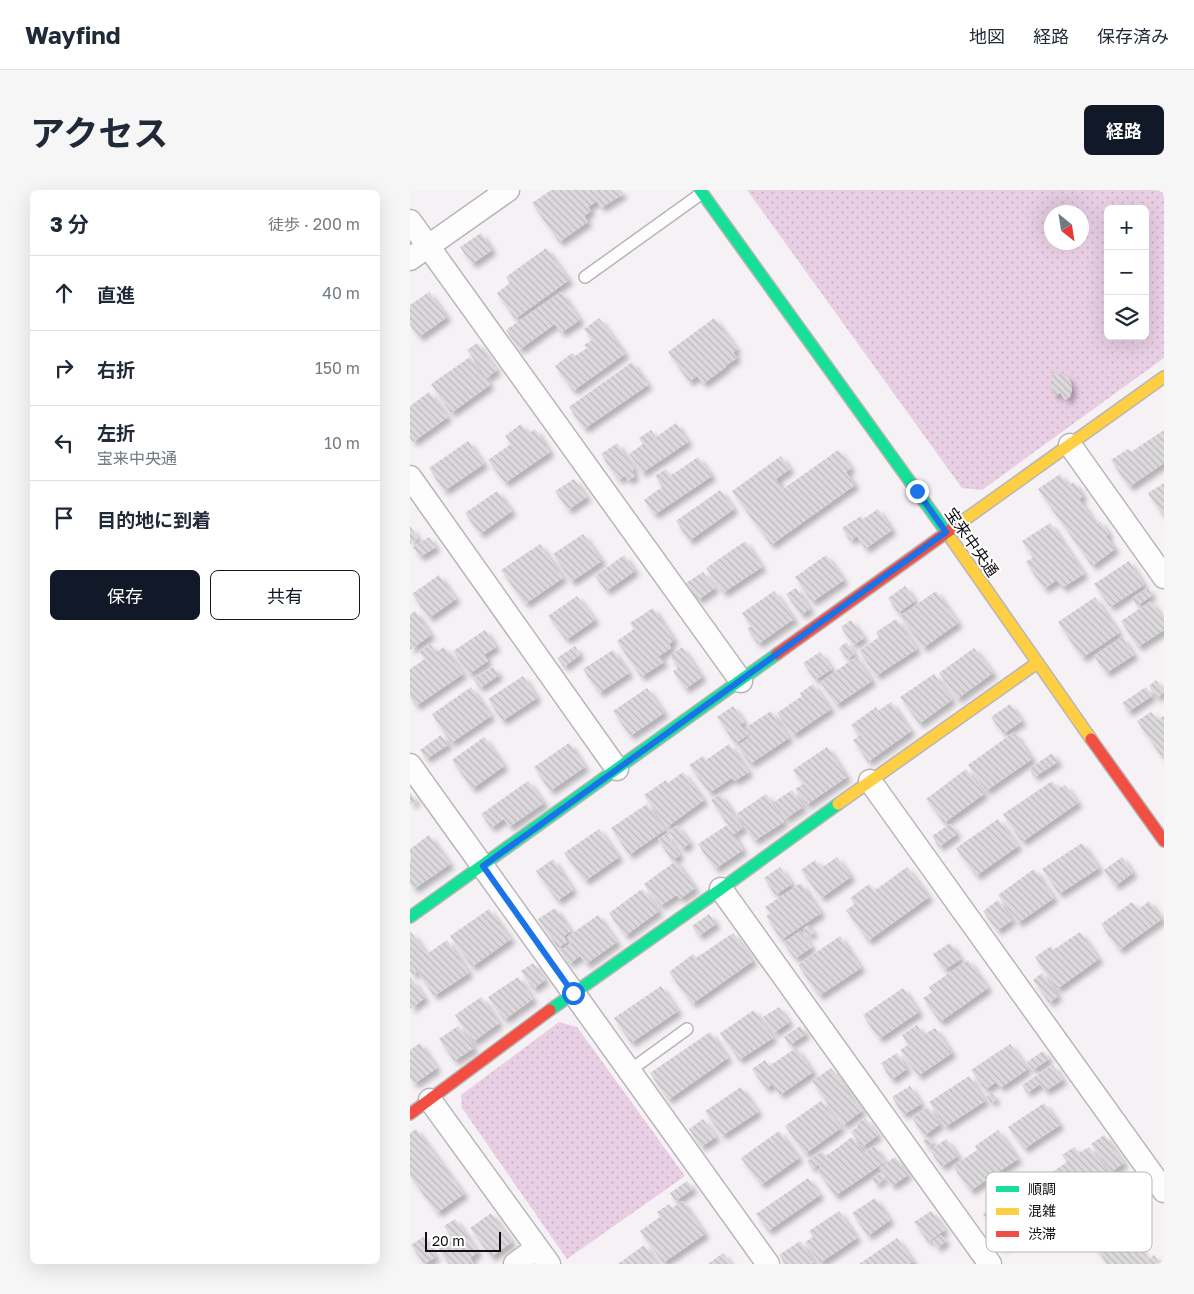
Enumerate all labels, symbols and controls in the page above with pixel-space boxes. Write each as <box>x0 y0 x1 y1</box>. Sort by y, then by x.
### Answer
text: Wayfind <box>25 20 121 49</box>
text: 地図 <box>969 25 1005 47</box>
text: 経路 <box>1033 25 1069 47</box>
text: 保存済み <box>1097 25 1169 47</box>
button: 経路 <box>1084 105 1164 155</box>
text: アクセス <box>30 112 168 154</box>
north arrow <box>1044 205 1089 250</box>
map controls <box>1104 205 1149 340</box>
button: + <box>1104 205 1149 250</box>
text: 3 分 <box>50 211 89 237</box>
text: 徒歩 · 200 m <box>268 214 360 234</box>
button: − <box>1104 250 1149 295</box>
icon: ahead <box>50 279 78 307</box>
text: 直進 <box>97 283 135 306</box>
text: 40 m <box>322 283 360 303</box>
button: layers <box>1104 295 1149 340</box>
icon: right <box>50 354 78 382</box>
text: 右折 <box>97 358 135 381</box>
text: 150 m <box>315 358 360 378</box>
text: 左折 <box>97 421 135 444</box>
icon: left <box>50 429 78 457</box>
text: 10 m <box>324 433 360 453</box>
text: 宝来中央通 <box>97 448 177 468</box>
route end <box>906 480 929 503</box>
street label: 宝来中央通 <box>941 503 1003 581</box>
icon: arrive <box>50 504 78 532</box>
text: 目的地に到着 <box>97 508 211 531</box>
button: 保存 <box>50 570 200 620</box>
button: 共有 <box>210 570 360 620</box>
route start <box>562 982 585 1005</box>
legend <box>986 1172 1152 1252</box>
text: 順調 <box>1028 1180 1056 1197</box>
text: 混雑 <box>1028 1202 1056 1219</box>
text: 渋滞 <box>1028 1225 1056 1242</box>
scale bar <box>425 1229 501 1252</box>
text: 20 m <box>432 1232 465 1249</box>

